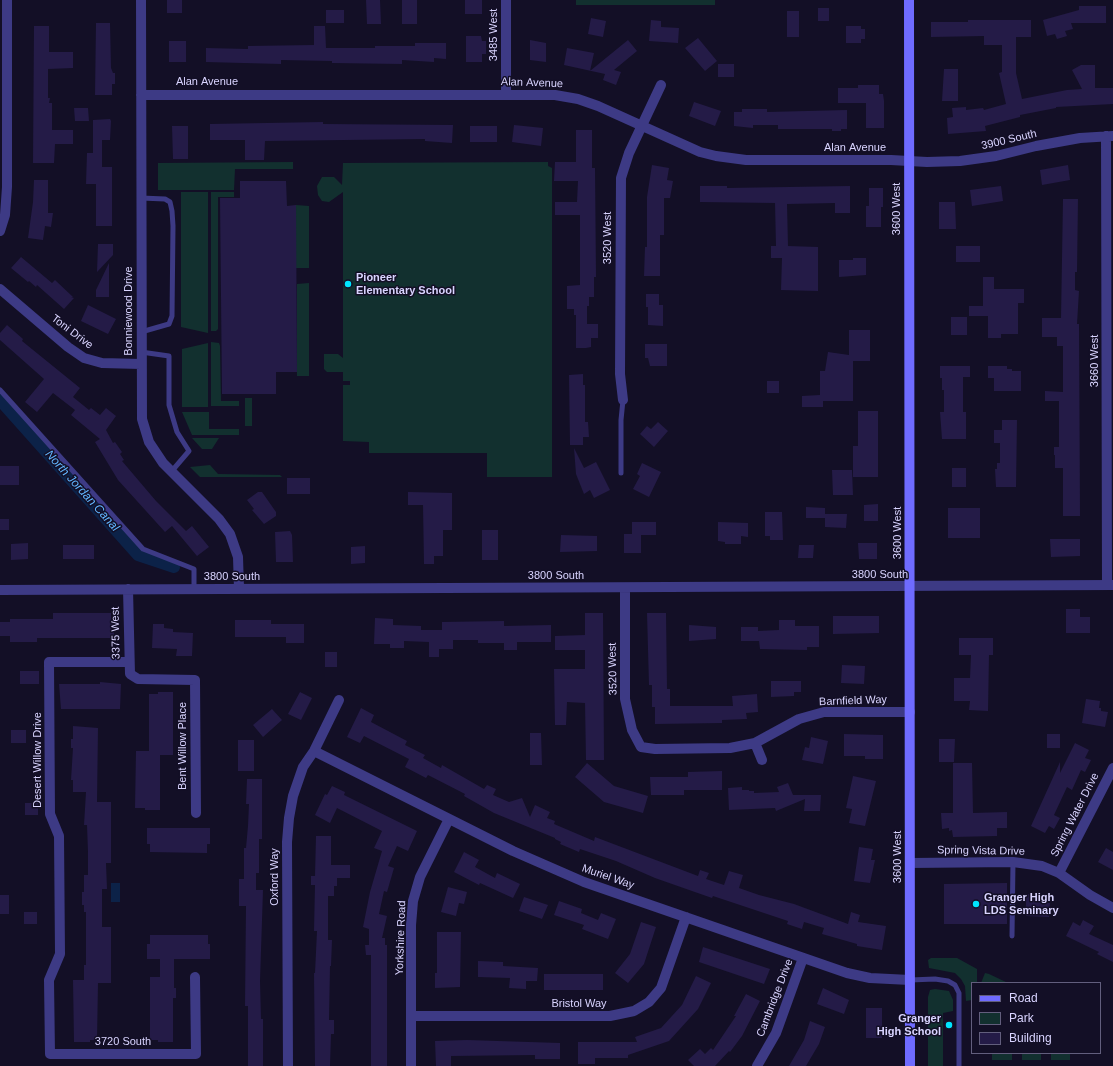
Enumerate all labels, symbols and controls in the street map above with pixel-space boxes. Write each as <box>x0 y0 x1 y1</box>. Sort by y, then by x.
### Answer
street label: 3485 West <box>487 9 501 61</box>
street label: Alan Avenue <box>176 75 238 89</box>
street label: Alan Avenue <box>501 75 563 91</box>
street label: 3900 South <box>980 127 1038 153</box>
street label: Alan Avenue <box>824 141 886 155</box>
street label: 3600 West <box>890 183 904 235</box>
street label: 3520 West <box>601 212 615 264</box>
street label: Bonniewood Drive <box>122 266 136 356</box>
place label: Pioneer Elementary School <box>356 271 455 297</box>
marker: Pioneer Elementary School <box>343 279 353 289</box>
street label: Toni Drive <box>48 312 96 352</box>
street label: 3660 West <box>1088 335 1102 387</box>
water label: North Jordan Canal <box>42 448 122 534</box>
street label: 3600 West <box>891 507 905 559</box>
street label: 3800 South <box>852 568 908 582</box>
street label: 3800 South <box>528 569 584 583</box>
street label: 3800 South <box>204 570 260 584</box>
street label: 3375 West <box>109 607 123 659</box>
street label: 3520 West <box>606 643 620 695</box>
street label: Barnfield Way <box>819 693 887 709</box>
street label: Bent Willow Place <box>176 702 190 790</box>
street label: Desert Willow Drive <box>31 712 45 808</box>
street label: Spring Water Drive <box>1048 771 1102 859</box>
street label: 3600 West <box>891 831 905 883</box>
street label: Spring Vista Drive <box>937 844 1025 858</box>
street label: Oxford Way <box>268 848 282 906</box>
street label: Muriel Way <box>580 862 636 892</box>
place label: Granger High LDS Seminary <box>984 891 1059 917</box>
marker: Granger High LDS Seminary <box>971 899 981 909</box>
street label: Yorkshire Road <box>393 900 409 976</box>
street label: Cambridge Drive <box>754 957 796 1039</box>
legend <box>971 982 1101 1054</box>
text: Road <box>1009 991 1038 1005</box>
street label: Bristol Way <box>551 997 607 1011</box>
text: Park <box>1009 1011 1034 1025</box>
place label: Granger High School <box>877 1012 941 1038</box>
marker: Granger High School <box>944 1020 954 1030</box>
text: Building <box>1009 1031 1052 1045</box>
street label: 3720 South <box>95 1035 151 1049</box>

